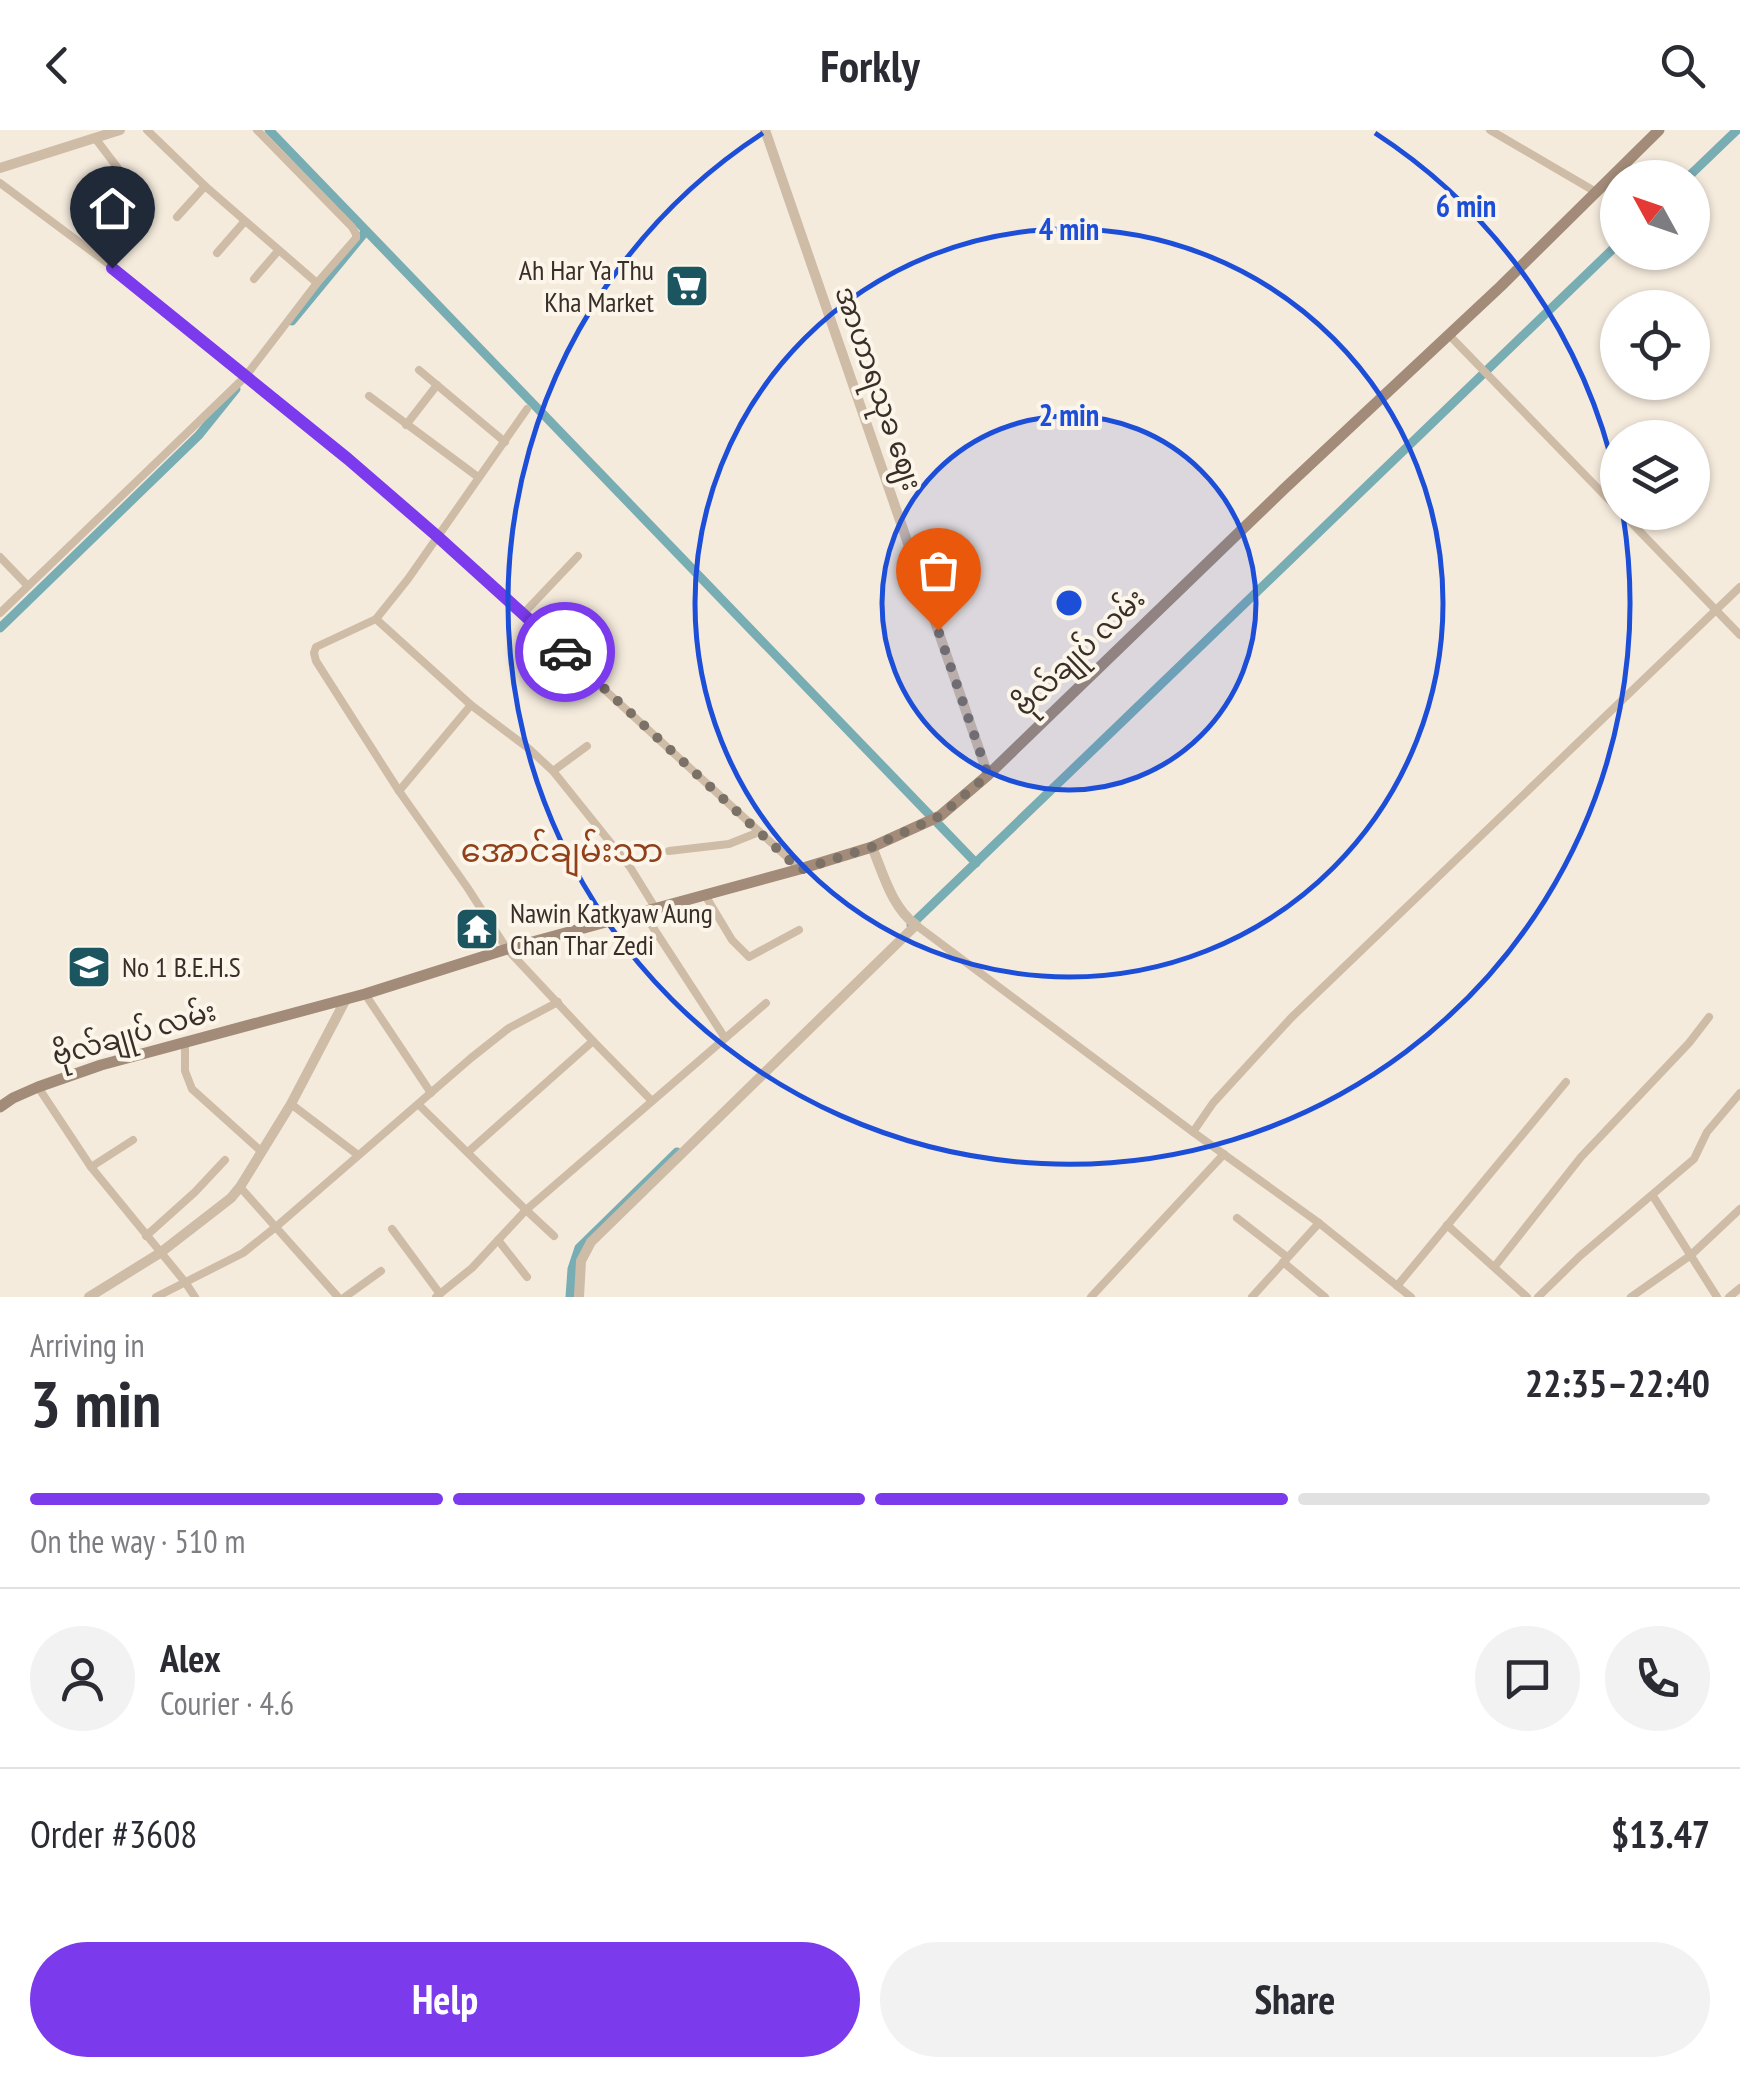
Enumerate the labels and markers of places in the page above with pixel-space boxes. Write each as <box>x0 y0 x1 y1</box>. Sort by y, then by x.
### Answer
pin <box>70 166 155 269</box>
place label: Ah Har Ya Thu Kha Market <box>519 251 654 320</box>
supermarket icon: Ah Har Ya Thu Kha Market <box>664 263 710 309</box>
pin <box>896 528 981 631</box>
centre of rings <box>1051 585 1087 621</box>
place label: Nawin Katkyaw Aung Chan Thar Zedi <box>510 894 713 963</box>
temple icon: Nawin Katkyaw Aung Chan Thar Zedi <box>454 906 500 952</box>
school or university icon: No 1 B.E.H.S <box>66 944 112 990</box>
place label: No 1 B.E.H.S <box>122 948 241 985</box>

